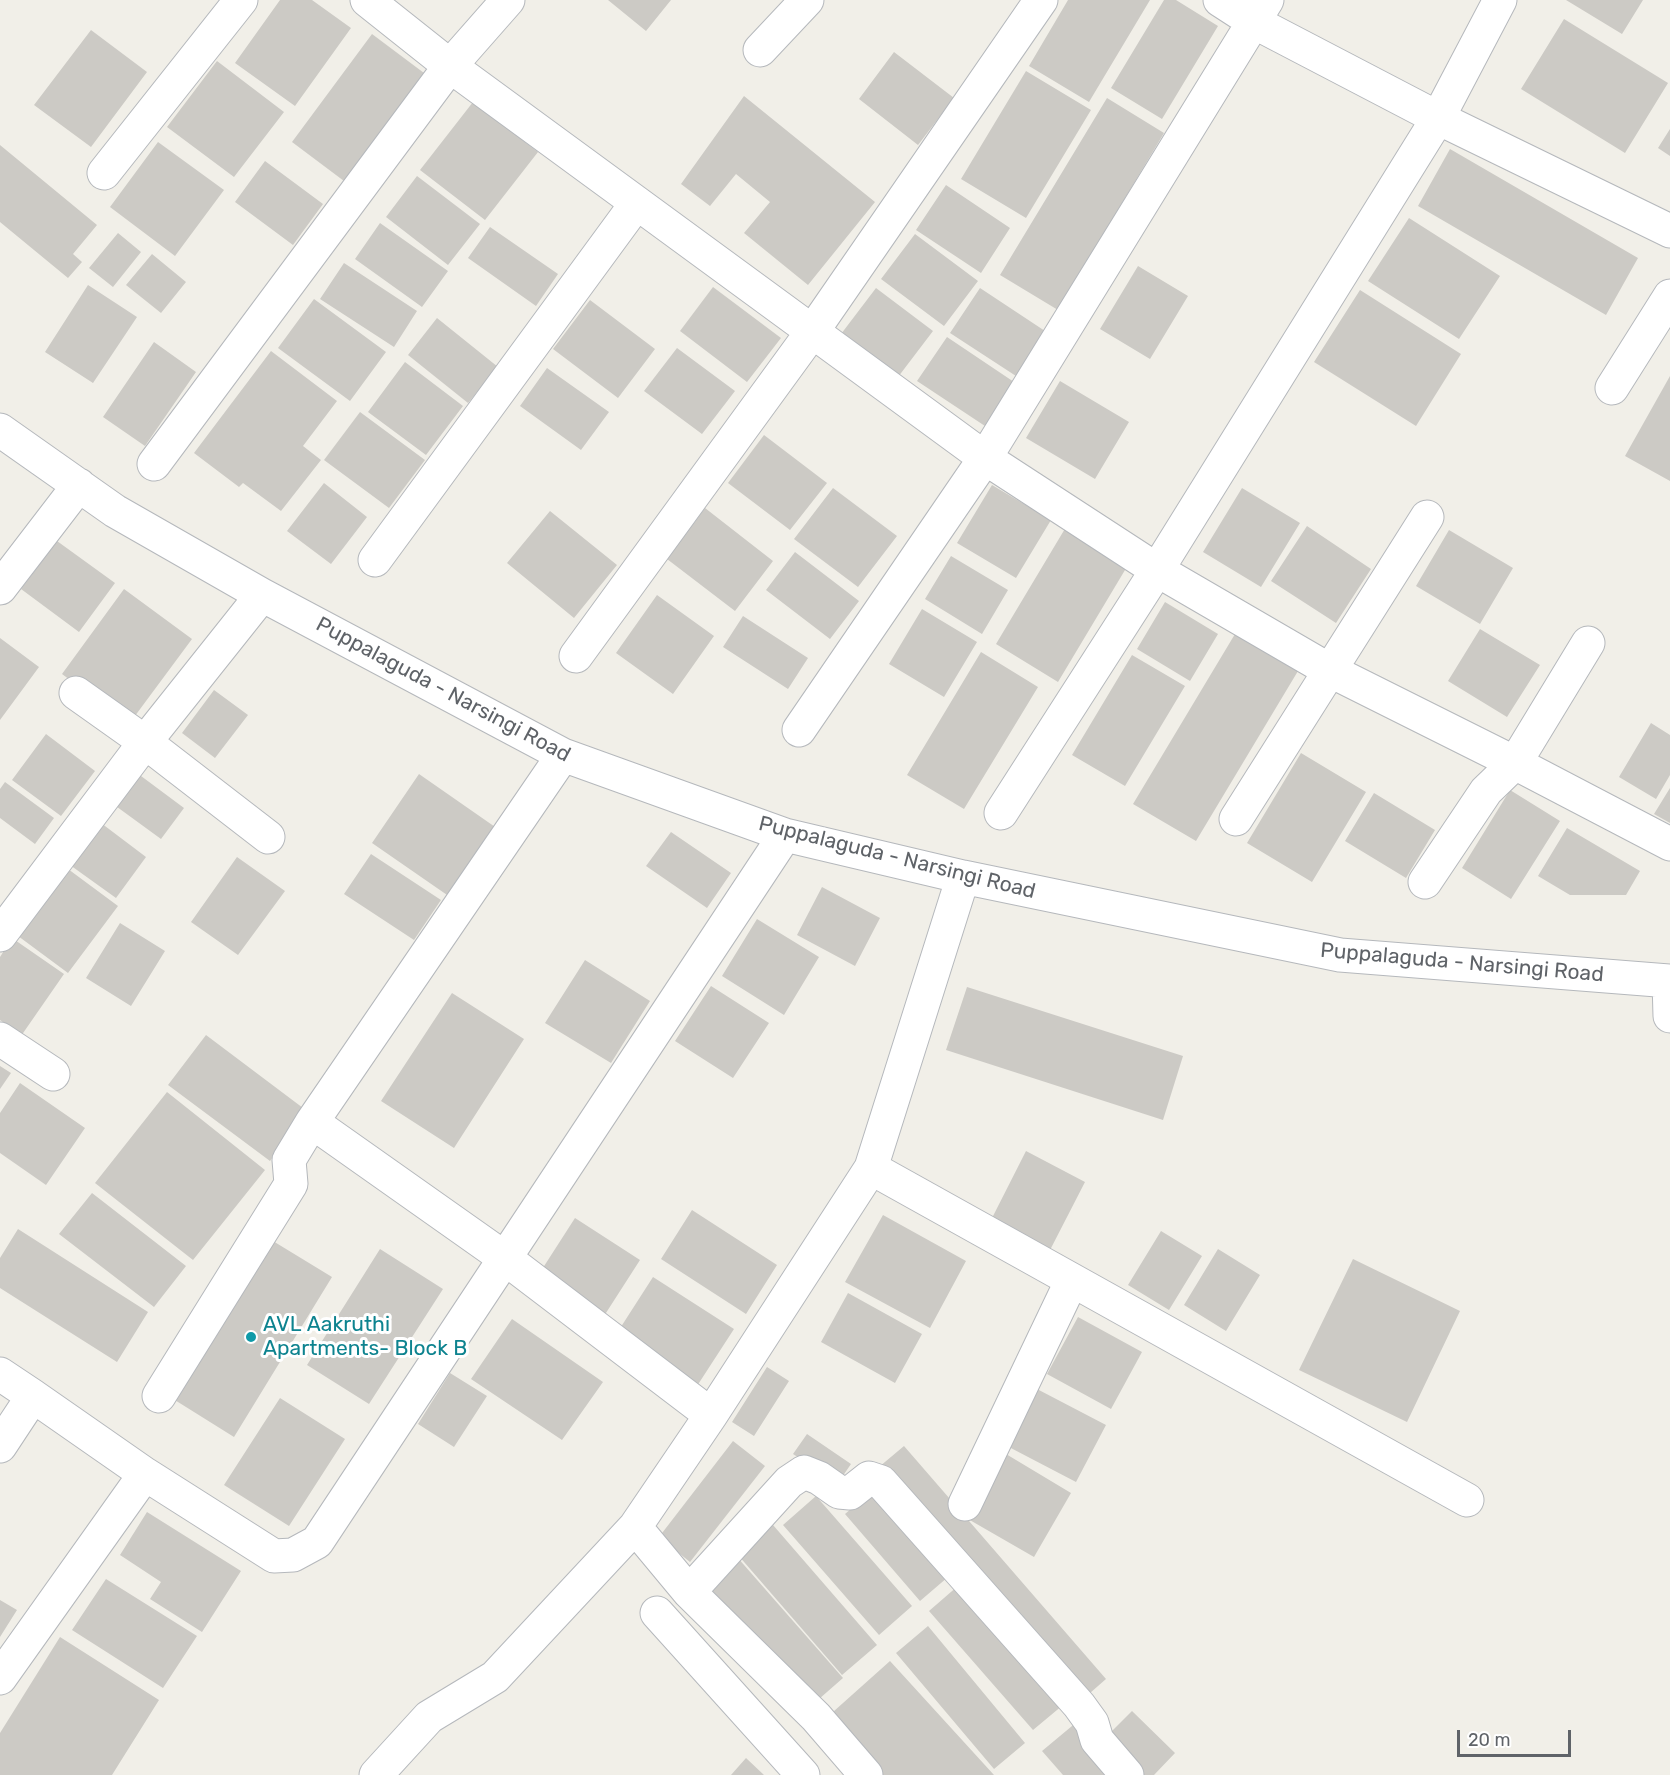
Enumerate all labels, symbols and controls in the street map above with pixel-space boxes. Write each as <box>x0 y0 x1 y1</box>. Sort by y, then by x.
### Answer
street label: Puppalaguda - Narsingi Road <box>312 612 574 768</box>
street label: Puppalaguda - Narsingi Road <box>756 811 1038 905</box>
street label: Puppalaguda - Narsingi Road <box>1319 938 1605 988</box>
place label: AVL Aakruthi Apartments- Block B <box>263 1312 467 1362</box>
marker: AVL Aakruthi Apartments- Block B <box>244 1330 258 1344</box>
scale bar <box>1460 1718 1574 1756</box>
text: 20 m <box>1468 1729 1510 1751</box>

